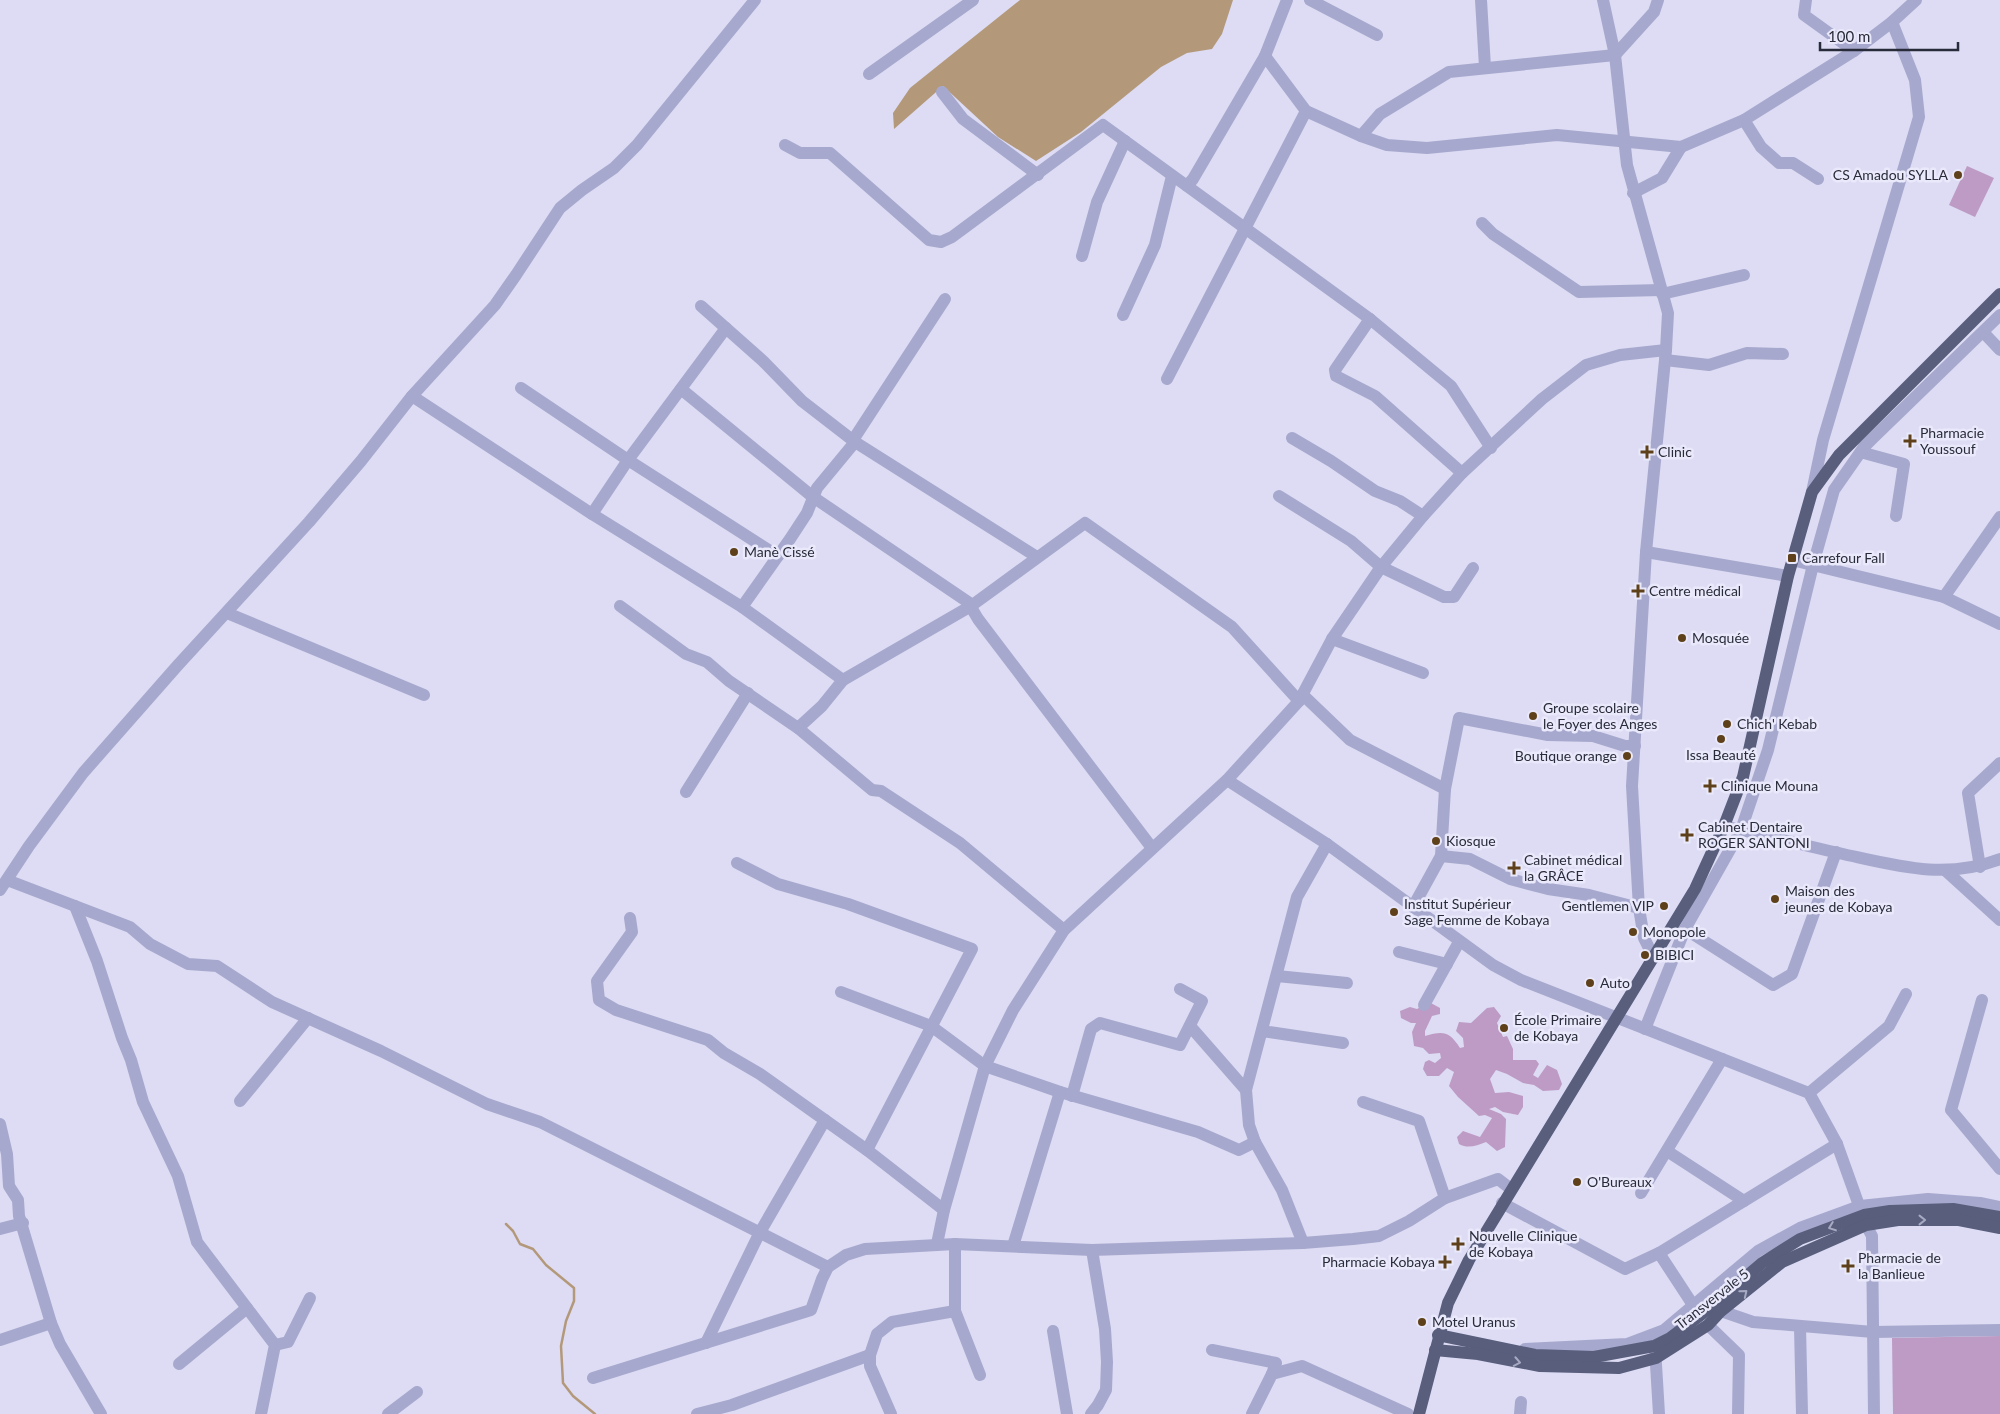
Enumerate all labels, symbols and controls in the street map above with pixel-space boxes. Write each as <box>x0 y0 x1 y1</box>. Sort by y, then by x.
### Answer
scale bar <box>1820 20 1958 52</box>
text: 100 m <box>1828 27 1870 45</box>
place label: CS Amadou SYLLA <box>1833 166 1949 183</box>
marker: CS Amadou SYLLA <box>1952 169 1964 181</box>
place label: Pharmacie Youssouf <box>1920 424 1984 457</box>
marker: Pharmacie Youssouf <box>1904 435 1916 447</box>
place label: Clinic <box>1658 443 1692 460</box>
marker: Clinic <box>1640 445 1654 459</box>
place label: Manè Cissé <box>744 543 815 560</box>
marker: Manè Cissé <box>728 546 740 558</box>
place label: Carrefour Fall <box>1802 549 1885 566</box>
marker: Carrefour Fall <box>1786 552 1798 564</box>
place label: Centre médical <box>1649 582 1741 599</box>
marker: Centre médical <box>1631 584 1645 598</box>
place label: Mosquée <box>1692 629 1749 646</box>
marker: Mosquée <box>1676 632 1688 644</box>
place label: Groupe scolaire le Foyer des Anges <box>1543 699 1657 732</box>
marker: Groupe scolaire le Foyer des Anges <box>1527 710 1539 722</box>
place label: Chich' Kebab <box>1737 715 1817 732</box>
marker: Chich' Kebab <box>1721 718 1733 730</box>
marker: Issa Beauté <box>1715 733 1727 745</box>
place label: Issa Beauté <box>1686 746 1756 763</box>
place label: Boutique orange <box>1515 747 1617 764</box>
marker: Boutique orange <box>1621 750 1633 762</box>
place label: Clinique Mouna <box>1721 777 1818 794</box>
marker: Clinique Mouna <box>1703 779 1717 793</box>
place label: Cabinet Dentaire ROGER SANTONI <box>1698 818 1810 851</box>
marker: Cabinet Dentaire ROGER SANTONI <box>1680 828 1694 842</box>
place label: Kiosque <box>1446 832 1496 849</box>
marker: Kiosque <box>1430 835 1442 847</box>
place label: Cabinet médical la GRÂCE <box>1524 851 1622 884</box>
marker: Cabinet médical la GRÂCE <box>1508 862 1520 874</box>
place label: Maison des jeunes de Kobaya <box>1784 882 1893 915</box>
marker: Maison des jeunes de Kobaya <box>1769 893 1781 905</box>
place label: Institut Supérieur Sage Femme de Kobaya <box>1404 895 1550 928</box>
place label: Gentlemen VIP <box>1561 897 1654 914</box>
marker: Gentlemen VIP <box>1658 900 1670 912</box>
marker: Institut Supérieur Sage Femme de Kobaya <box>1388 906 1400 918</box>
place label: Monopole <box>1643 923 1706 940</box>
marker: Monopole <box>1627 926 1639 938</box>
place label: BIBICI <box>1655 946 1694 963</box>
marker: BIBICI <box>1639 949 1651 961</box>
place label: Auto <box>1600 974 1630 991</box>
marker: Auto <box>1584 977 1596 989</box>
place label: École Primaire de Kobaya <box>1514 1011 1601 1044</box>
marker: École Primaire de Kobaya <box>1498 1022 1510 1034</box>
place label: O'Bureaux <box>1587 1173 1652 1190</box>
marker: O'Bureaux <box>1571 1176 1583 1188</box>
one-way arrow <box>1919 1215 1927 1225</box>
one-way arrow <box>1828 1221 1837 1231</box>
place label: Nouvelle Clinique de Kobaya <box>1469 1227 1577 1260</box>
marker: Nouvelle Clinique de Kobaya <box>1451 1237 1465 1251</box>
place label: Pharmacie de la Banlieue <box>1858 1249 1941 1282</box>
place label: Pharmacie Kobaya <box>1322 1253 1435 1270</box>
marker: Pharmacie Kobaya <box>1439 1256 1451 1268</box>
marker: Pharmacie de la Banlieue <box>1842 1260 1854 1272</box>
street label: Transvervale 5 <box>1672 1265 1752 1333</box>
one-way arrow <box>1738 1290 1748 1299</box>
place label: Motel Uranus <box>1432 1313 1516 1330</box>
marker: Motel Uranus <box>1416 1316 1428 1328</box>
one-way arrow <box>1513 1356 1522 1366</box>

